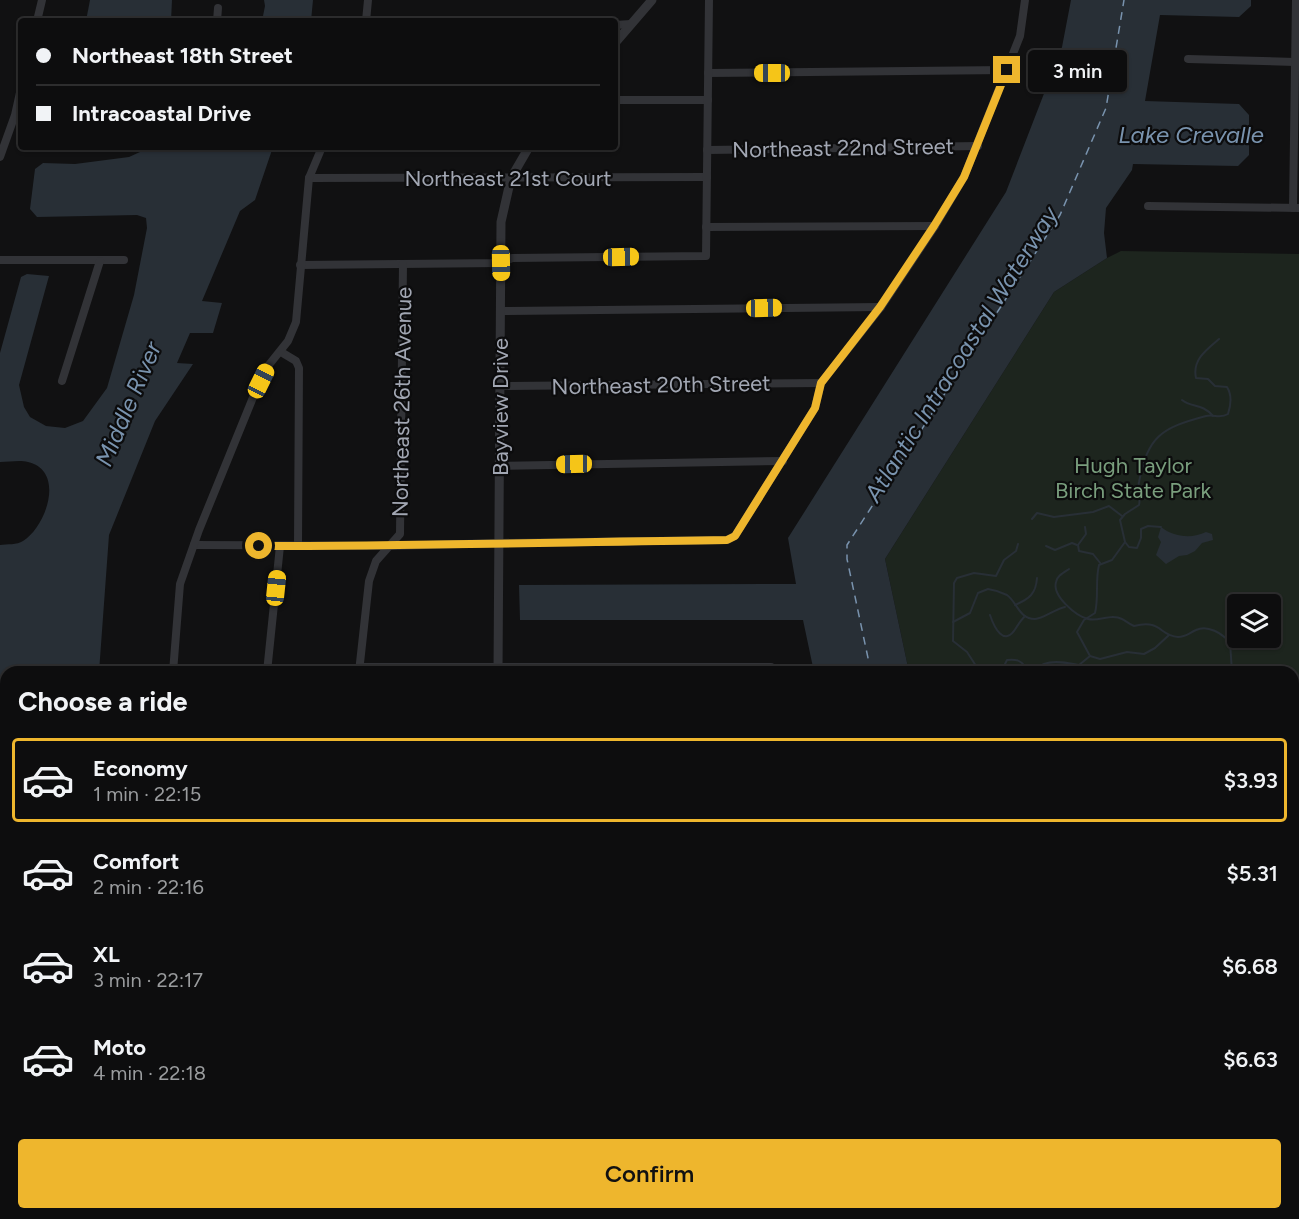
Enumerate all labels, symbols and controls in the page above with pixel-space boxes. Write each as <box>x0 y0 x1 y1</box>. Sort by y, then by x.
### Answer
text: Northeast 18th Street <box>72 42 293 69</box>
callout: 3 min <box>1028 49 1127 91</box>
route end <box>993 56 1020 83</box>
text: 3 min <box>1053 59 1102 83</box>
car <box>754 64 790 82</box>
text: Intracoastal Drive <box>72 100 251 127</box>
water label: Lake Crevalle <box>1118 120 1264 149</box>
street label: Northeast 22nd Street <box>732 133 954 163</box>
street label: Northeast 21st Court <box>404 165 612 192</box>
water label: Atlantic Intracoastal Waterway <box>857 200 1065 508</box>
car <box>492 245 510 281</box>
car <box>603 248 639 266</box>
street label: Northeast 26th Avenue <box>386 287 418 517</box>
car <box>746 299 782 317</box>
water label: Middle River <box>89 337 168 471</box>
street label: Bayview Drive <box>487 338 514 476</box>
car <box>245 361 277 401</box>
street label: Northeast 20th Street <box>551 370 771 400</box>
park label: Hugh Taylor Birch State Park <box>1055 452 1211 504</box>
car <box>556 455 592 473</box>
route start <box>245 532 272 559</box>
car <box>265 569 287 607</box>
map controls <box>1227 594 1281 648</box>
button: layers <box>1227 594 1281 648</box>
text: Choose a ride <box>18 685 187 718</box>
icon: car <box>21 753 75 807</box>
text: Economy <box>93 755 188 782</box>
text: $3.93 <box>1224 767 1278 794</box>
text: 1 min · 22:15 <box>93 782 201 806</box>
icon: car <box>21 846 75 900</box>
text: Comfort <box>93 848 179 875</box>
text: $5.31 <box>1227 860 1278 887</box>
text: 2 min · 22:16 <box>93 875 204 899</box>
icon: car <box>21 939 75 993</box>
text: XL <box>93 941 120 968</box>
text: $6.68 <box>1222 953 1278 980</box>
text: 3 min · 22:17 <box>93 968 203 992</box>
icon: car <box>21 1032 75 1086</box>
text: Moto <box>93 1034 146 1061</box>
text: $6.63 <box>1223 1046 1278 1073</box>
text: 4 min · 22:18 <box>93 1061 206 1085</box>
button: Confirm <box>18 1139 1281 1208</box>

